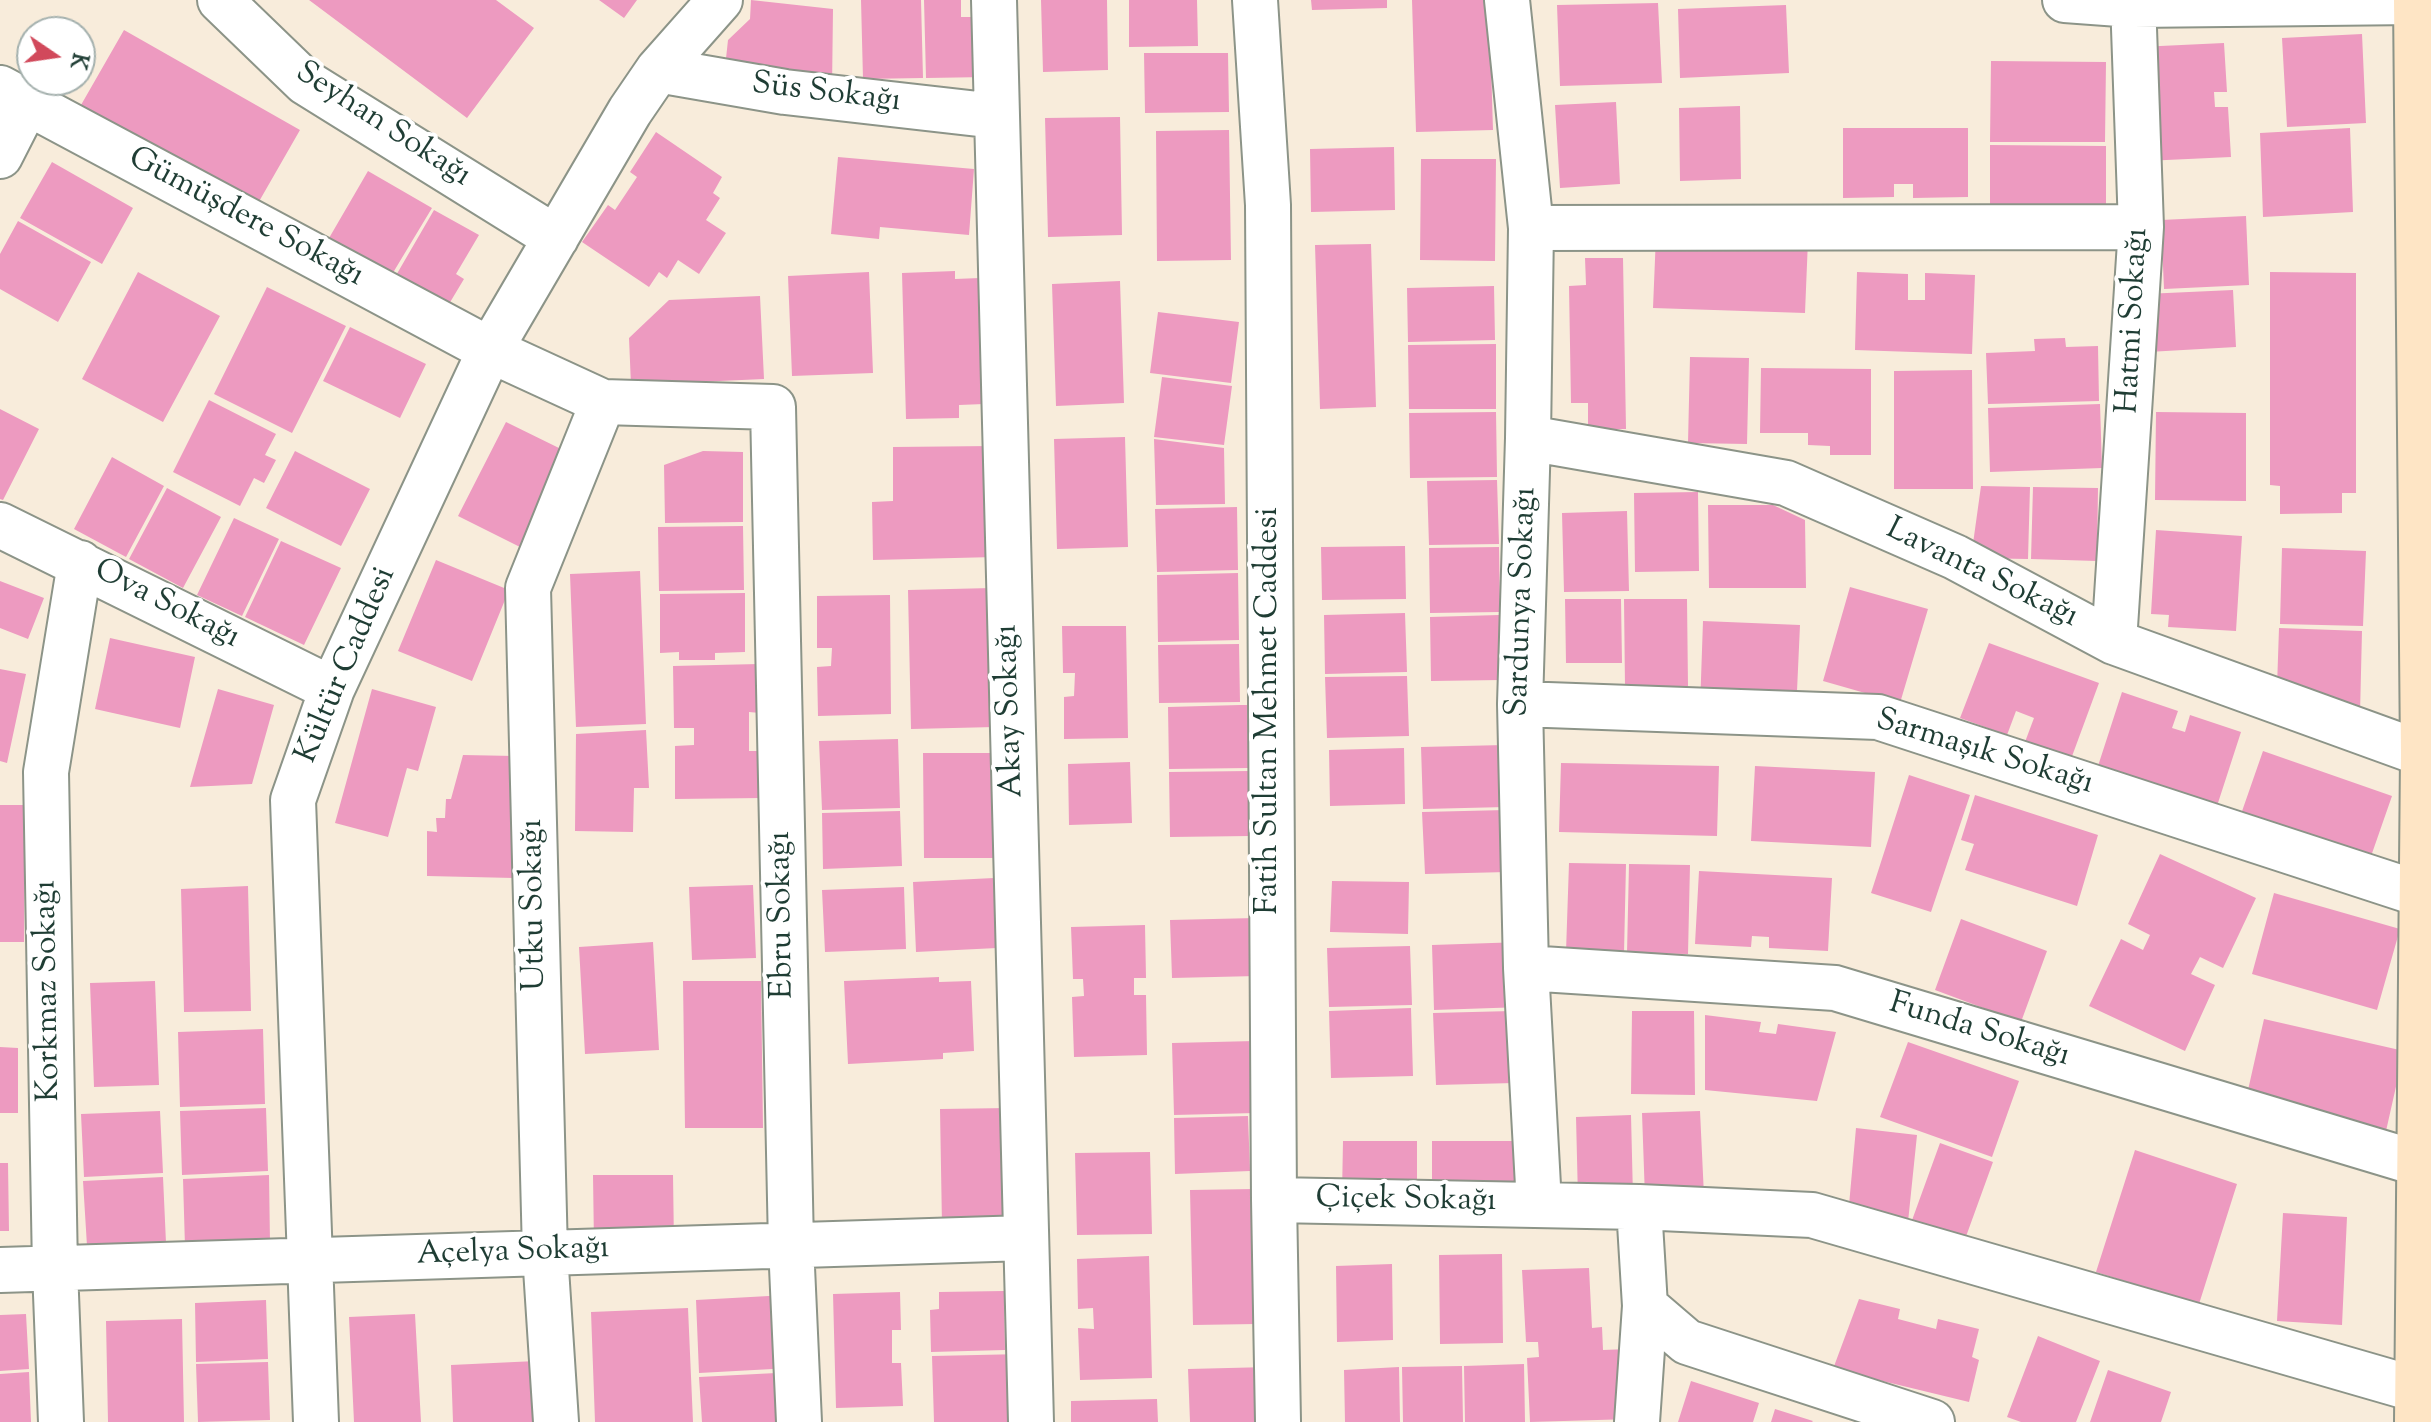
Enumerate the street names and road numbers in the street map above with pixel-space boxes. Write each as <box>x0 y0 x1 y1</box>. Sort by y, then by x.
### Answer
street label: Seyhan Sokağı <box>287 55 477 197</box>
street label: Süs Sokağı <box>749 67 903 123</box>
street label: Gümüşdere Sokağı <box>121 141 369 297</box>
street label: Hatmi Sokağı <box>2111 227 2159 415</box>
street label: Sardunya Sokağı <box>1501 486 1547 718</box>
street label: Fatih Sultan Mehmet Caddesi <box>1252 507 1290 915</box>
street label: Lavanta Sokağı <box>1879 512 2083 638</box>
street label: Ova Sokağı <box>87 553 245 659</box>
street label: Kültür Caddesi <box>289 562 407 770</box>
street label: Akay Sokağı <box>990 624 1034 798</box>
street label: Sarmaşık Sokağı <box>1871 703 2097 805</box>
street label: Utku Sokağı <box>515 819 557 991</box>
street label: Ebru Sokağı <box>763 831 805 999</box>
street label: Korkmaz Sokağı <box>29 880 71 1102</box>
street label: Funda Sokağı <box>1884 986 2074 1078</box>
street label: Çiçek Sokağı <box>1315 1181 1497 1223</box>
street label: Açelya Sokağı <box>416 1231 610 1277</box>

